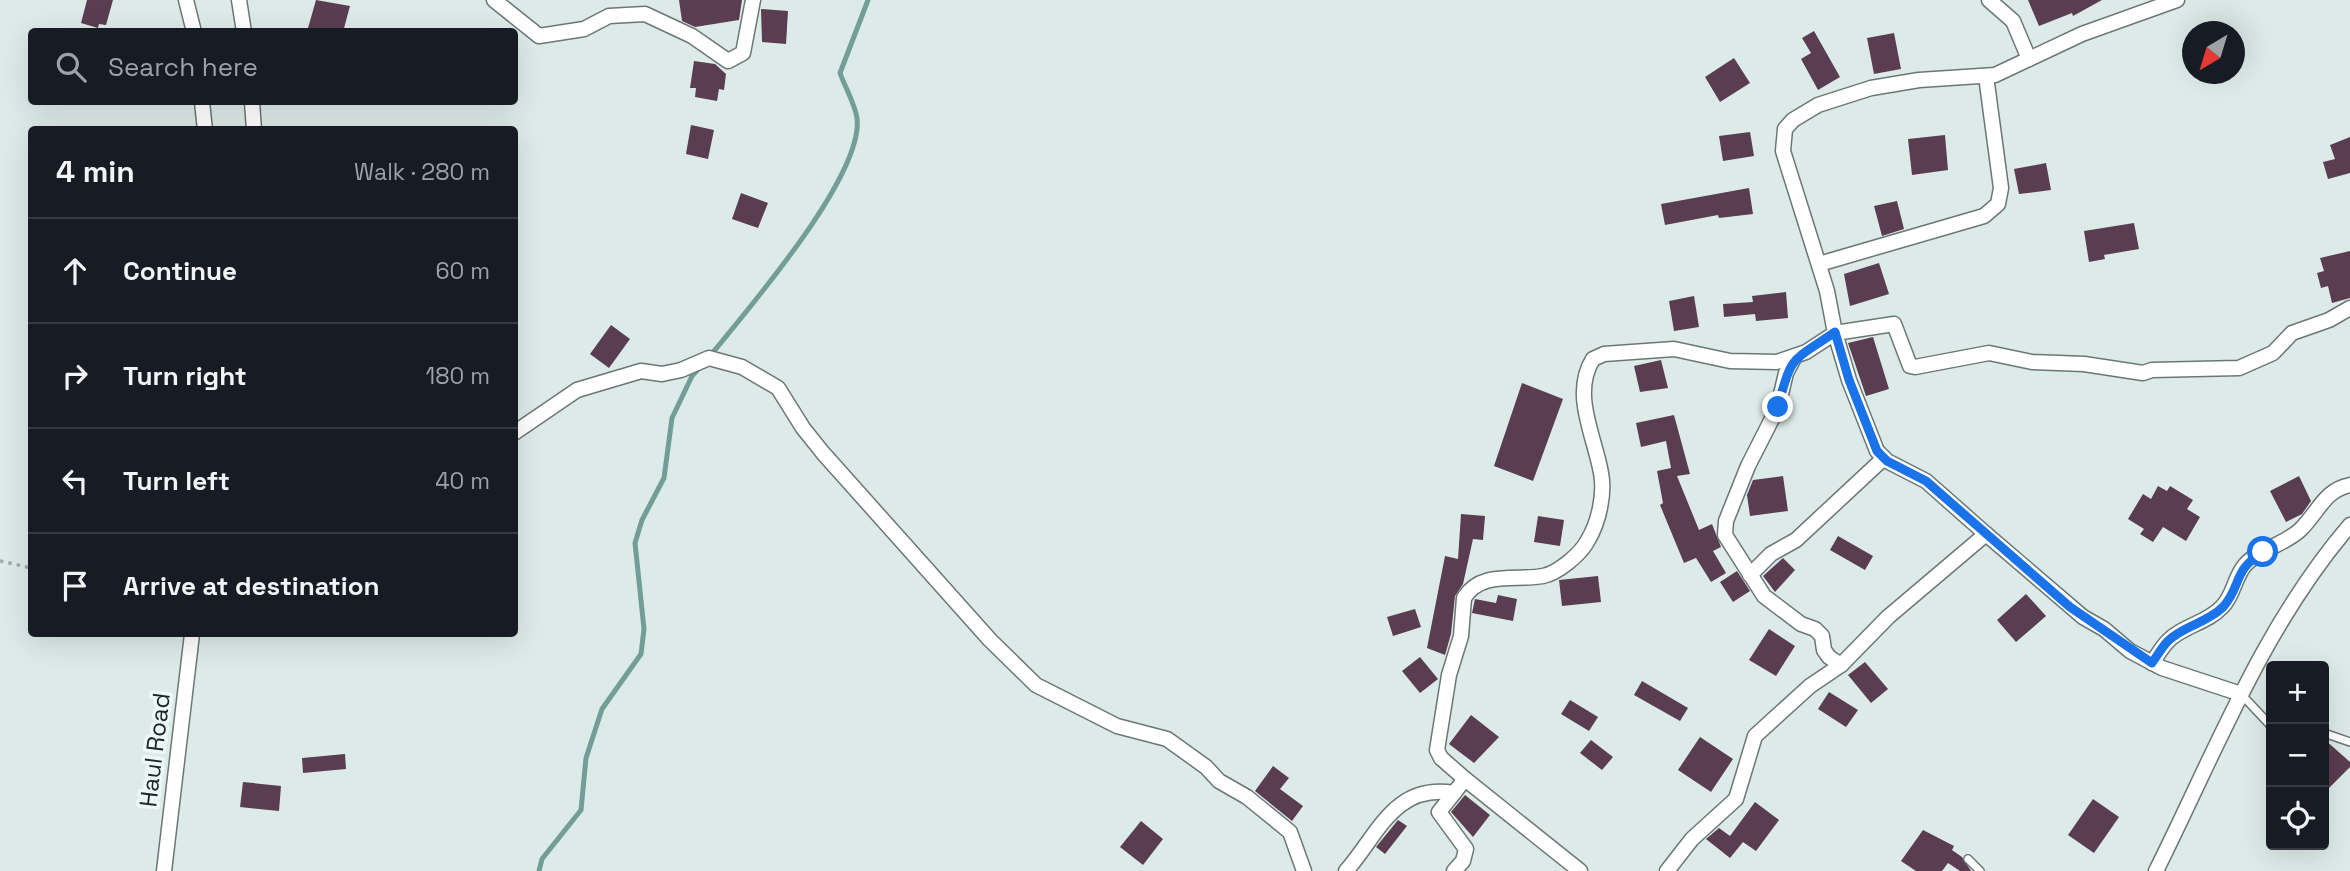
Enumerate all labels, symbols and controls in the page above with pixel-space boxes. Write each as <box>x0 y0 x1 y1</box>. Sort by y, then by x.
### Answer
north arrow <box>2182 21 2245 84</box>
search box <box>28 28 518 105</box>
icon: search <box>52 48 90 86</box>
text: Search here <box>108 50 258 84</box>
text: 4 min <box>56 152 135 191</box>
text: Walk · 280 m <box>354 157 490 187</box>
icon: ahead <box>56 252 94 290</box>
text: Continue <box>123 254 237 288</box>
text: 60 m <box>435 256 490 286</box>
icon: right <box>56 357 94 395</box>
text: Turn right <box>123 359 247 393</box>
text: 180 m <box>426 361 490 391</box>
route end <box>1762 391 1793 422</box>
icon: left <box>56 462 94 500</box>
text: Turn left <box>123 464 230 498</box>
text: 40 m <box>435 466 490 496</box>
route start <box>2247 536 2278 567</box>
icon: arrive <box>56 567 94 605</box>
text: Arrive at destination <box>123 569 380 603</box>
map controls <box>2266 661 2329 850</box>
button: + <box>2266 661 2329 724</box>
street label: Haul Road <box>132 691 177 809</box>
button: − <box>2266 724 2329 787</box>
button: locate <box>2266 787 2329 850</box>

